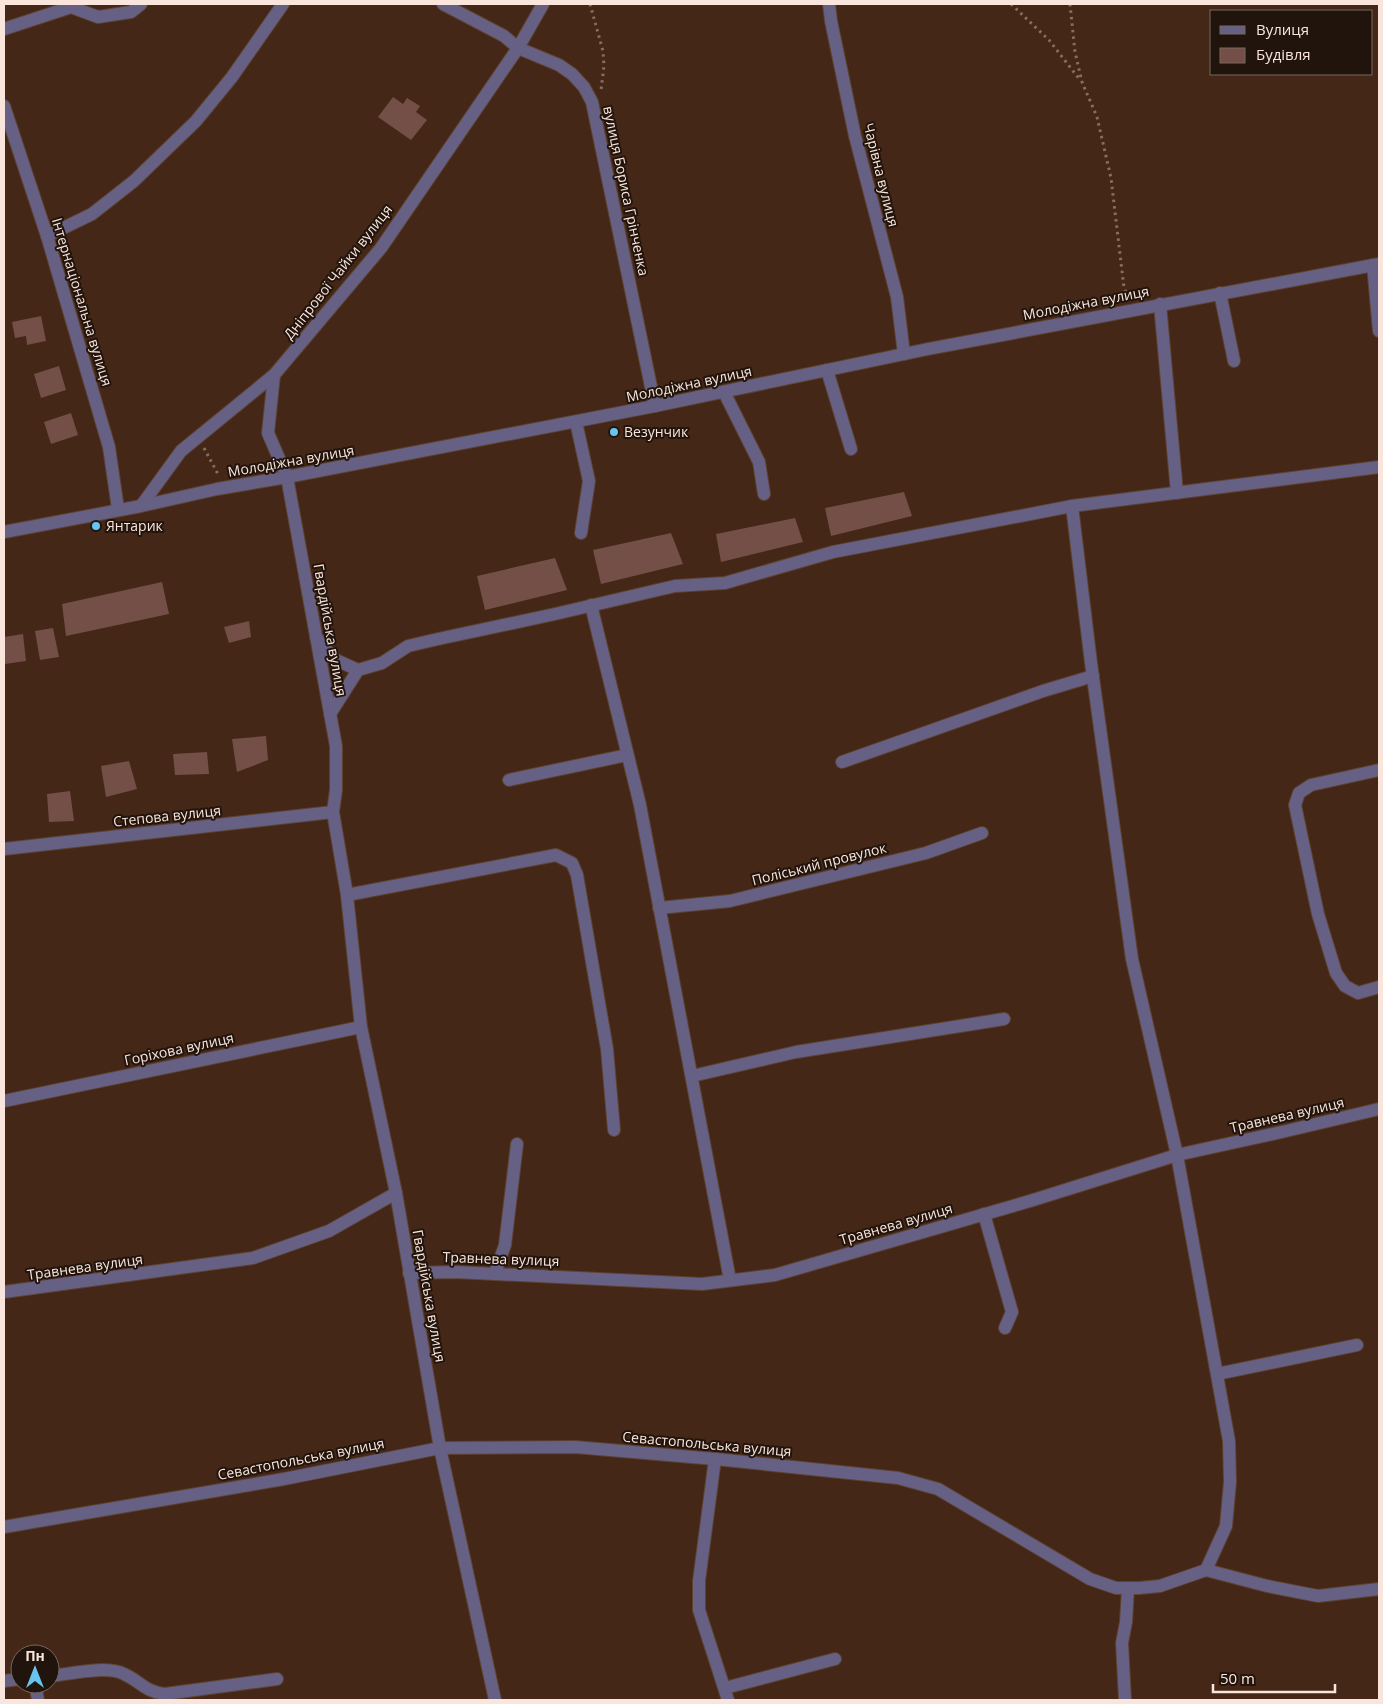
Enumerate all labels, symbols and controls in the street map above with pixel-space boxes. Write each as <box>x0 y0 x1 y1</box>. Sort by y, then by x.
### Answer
legend <box>1210 10 1373 75</box>
text: Вулиця <box>1256 19 1309 39</box>
text: Будівля <box>1256 44 1311 64</box>
street label: вулиця Бориса Грінченка <box>599 104 654 278</box>
street label: Чарівна вулиця <box>859 121 904 229</box>
street label: Дніпрової Чайки вулиця <box>279 200 396 343</box>
street label: Інтернаціональна вулиця <box>48 215 117 388</box>
street label: Молодіжна вулиця <box>1021 281 1151 324</box>
street label: Молодіжна вулиця <box>624 361 754 406</box>
place label: Везунчик <box>624 422 689 441</box>
marker: Везунчик <box>608 426 620 438</box>
street label: Молодіжна вулиця <box>226 440 356 481</box>
place label: Янтарик <box>106 516 164 535</box>
marker: Янтарик <box>90 520 102 532</box>
street label: Гвардійська вулиця <box>309 562 352 698</box>
street label: Степова вулиця <box>112 800 222 831</box>
street label: Поліський провулок <box>750 837 889 889</box>
street label: Горіхова вулиця <box>122 1028 235 1069</box>
street label: Травнева вулиця <box>1228 1092 1346 1137</box>
street label: Травнева вулиця <box>837 1198 955 1249</box>
street label: Гвардійська вулиця <box>408 1228 451 1364</box>
street label: Травнева вулиця <box>442 1247 560 1270</box>
street label: Травнева вулиця <box>26 1249 144 1284</box>
street label: Севастопольська вулиця <box>622 1427 792 1460</box>
street label: Севастопольська вулиця <box>216 1433 386 1484</box>
north arrow <box>10 1644 60 1694</box>
text: Пн <box>25 1646 45 1665</box>
scale bar <box>1213 1662 1336 1694</box>
text: 50 m <box>1220 1668 1255 1688</box>

